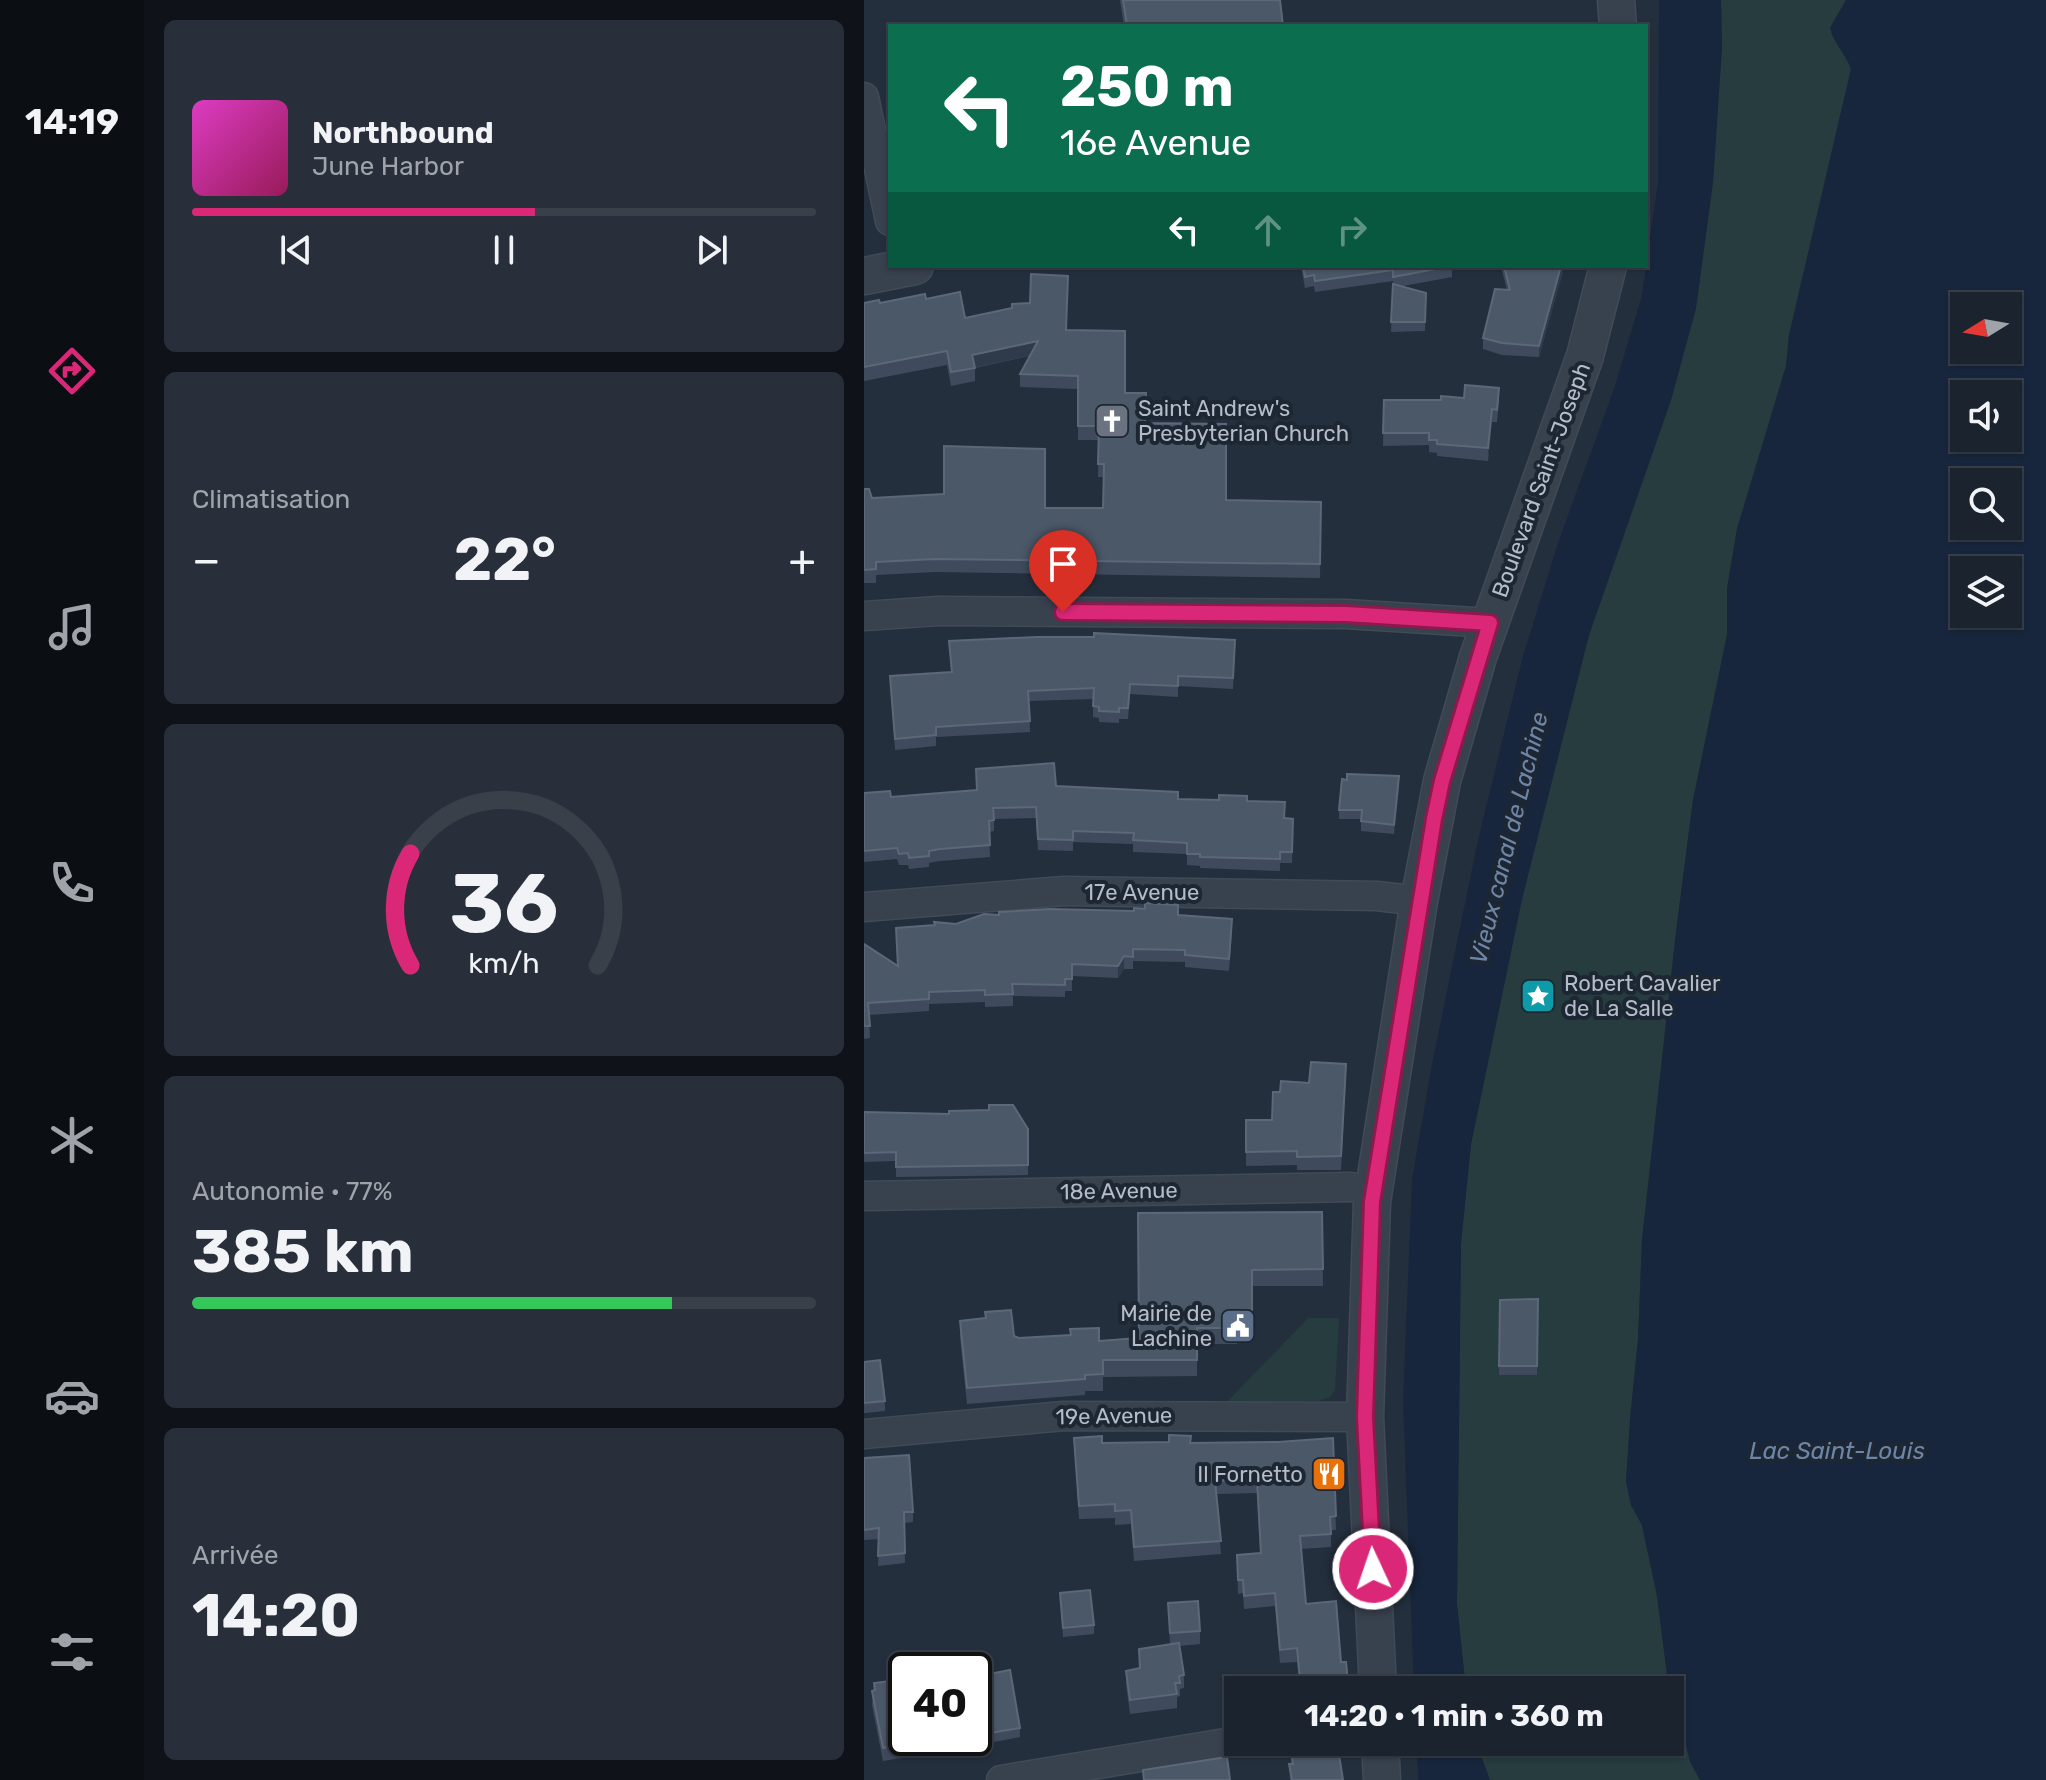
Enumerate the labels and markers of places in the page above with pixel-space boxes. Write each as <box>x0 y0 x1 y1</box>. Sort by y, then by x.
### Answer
place label: Saint Andrew's Presbyterian Church <box>1138 395 1349 447</box>
church icon: Saint Andrew's Presbyterian Church <box>1093 402 1131 440</box>
pin <box>1029 530 1097 612</box>
place label: Robert Cavalier de La Salle <box>1564 970 1721 1022</box>
place icon: Robert Cavalier de La Salle <box>1519 977 1557 1015</box>
place label: Mairie de Lachine <box>1120 1300 1212 1352</box>
public building icon: Mairie de Lachine <box>1219 1307 1257 1345</box>
restaurant icon: Il Fornetto <box>1310 1455 1348 1493</box>
place label: Il Fornetto <box>1197 1461 1303 1488</box>

